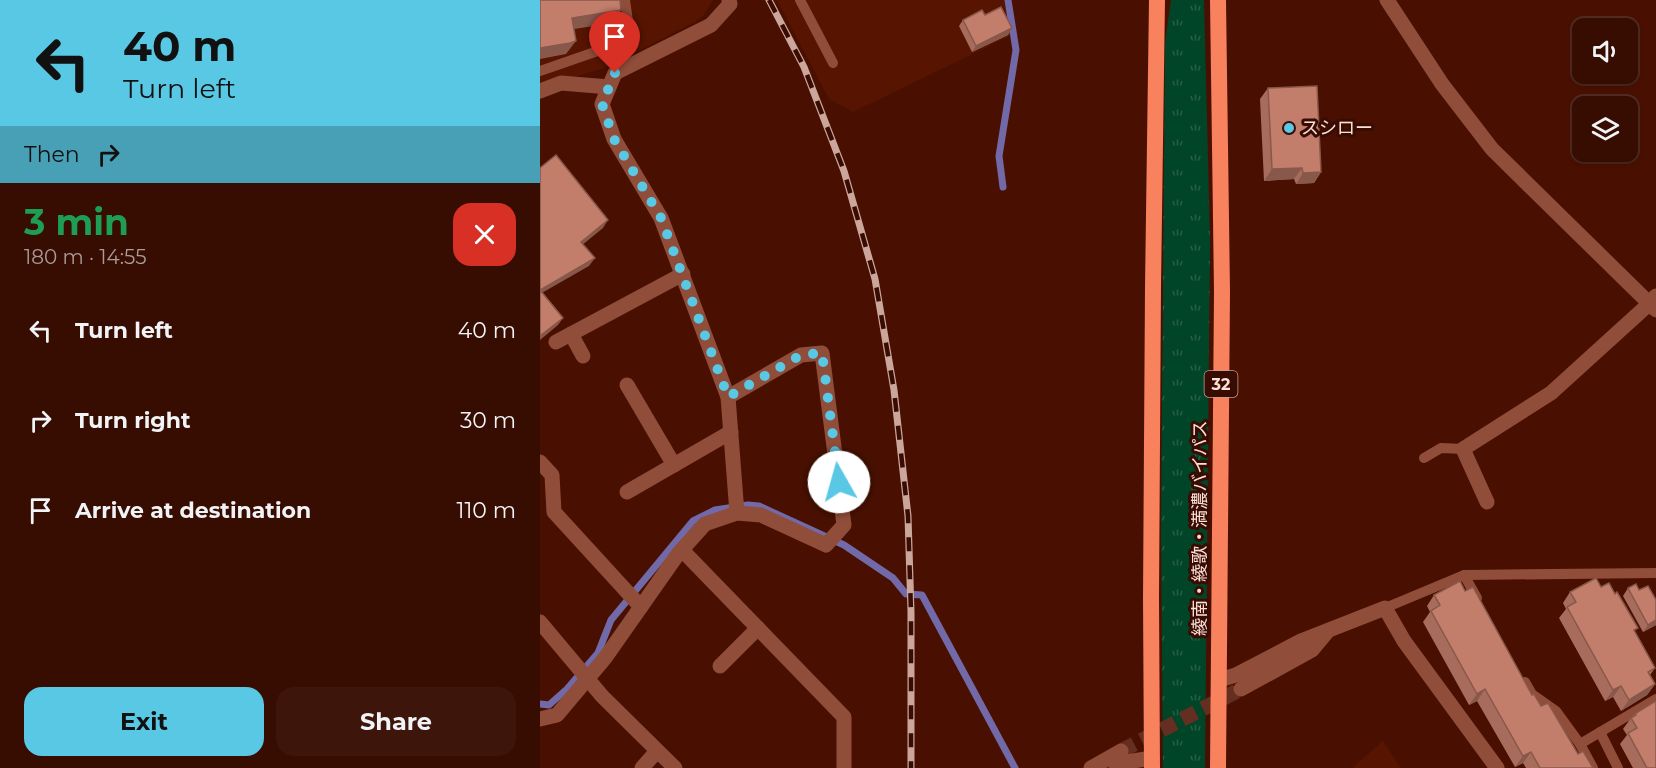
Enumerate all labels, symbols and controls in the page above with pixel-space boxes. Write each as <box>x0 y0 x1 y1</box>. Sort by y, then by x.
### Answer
pin <box>589 11 640 73</box>
map controls <box>1572 18 1638 162</box>
button: sound <box>1572 18 1638 84</box>
text: 40 m <box>123 20 236 72</box>
icon: arrive <box>598 20 631 53</box>
icon: left <box>24 24 102 102</box>
text: Turn left <box>123 72 236 105</box>
button: layers <box>1572 96 1638 162</box>
place label: スシロー <box>1301 117 1373 139</box>
marker: スシロー <box>1282 121 1296 135</box>
icon: right <box>92 138 125 171</box>
text: Then <box>24 141 80 168</box>
text: 3 min <box>24 200 129 244</box>
button: close <box>453 203 516 266</box>
text: 180 m · 14:55 <box>24 245 147 269</box>
icon: left <box>24 314 57 347</box>
text: Turn left <box>75 317 173 344</box>
text: 40 m <box>458 317 516 344</box>
road number: 32 <box>1204 371 1238 397</box>
icon: right <box>24 404 57 437</box>
text: Turn right <box>75 407 190 434</box>
text: 30 m <box>460 407 516 434</box>
street label: 綾南・綾歌・満濃バイパス <box>1189 420 1211 636</box>
position arrow <box>807 450 871 514</box>
icon: arrive <box>24 494 57 527</box>
text: Arrive at destination <box>75 497 311 524</box>
text: 110 m <box>456 497 516 524</box>
button: Exit <box>24 687 264 756</box>
button: Share <box>276 687 516 756</box>

